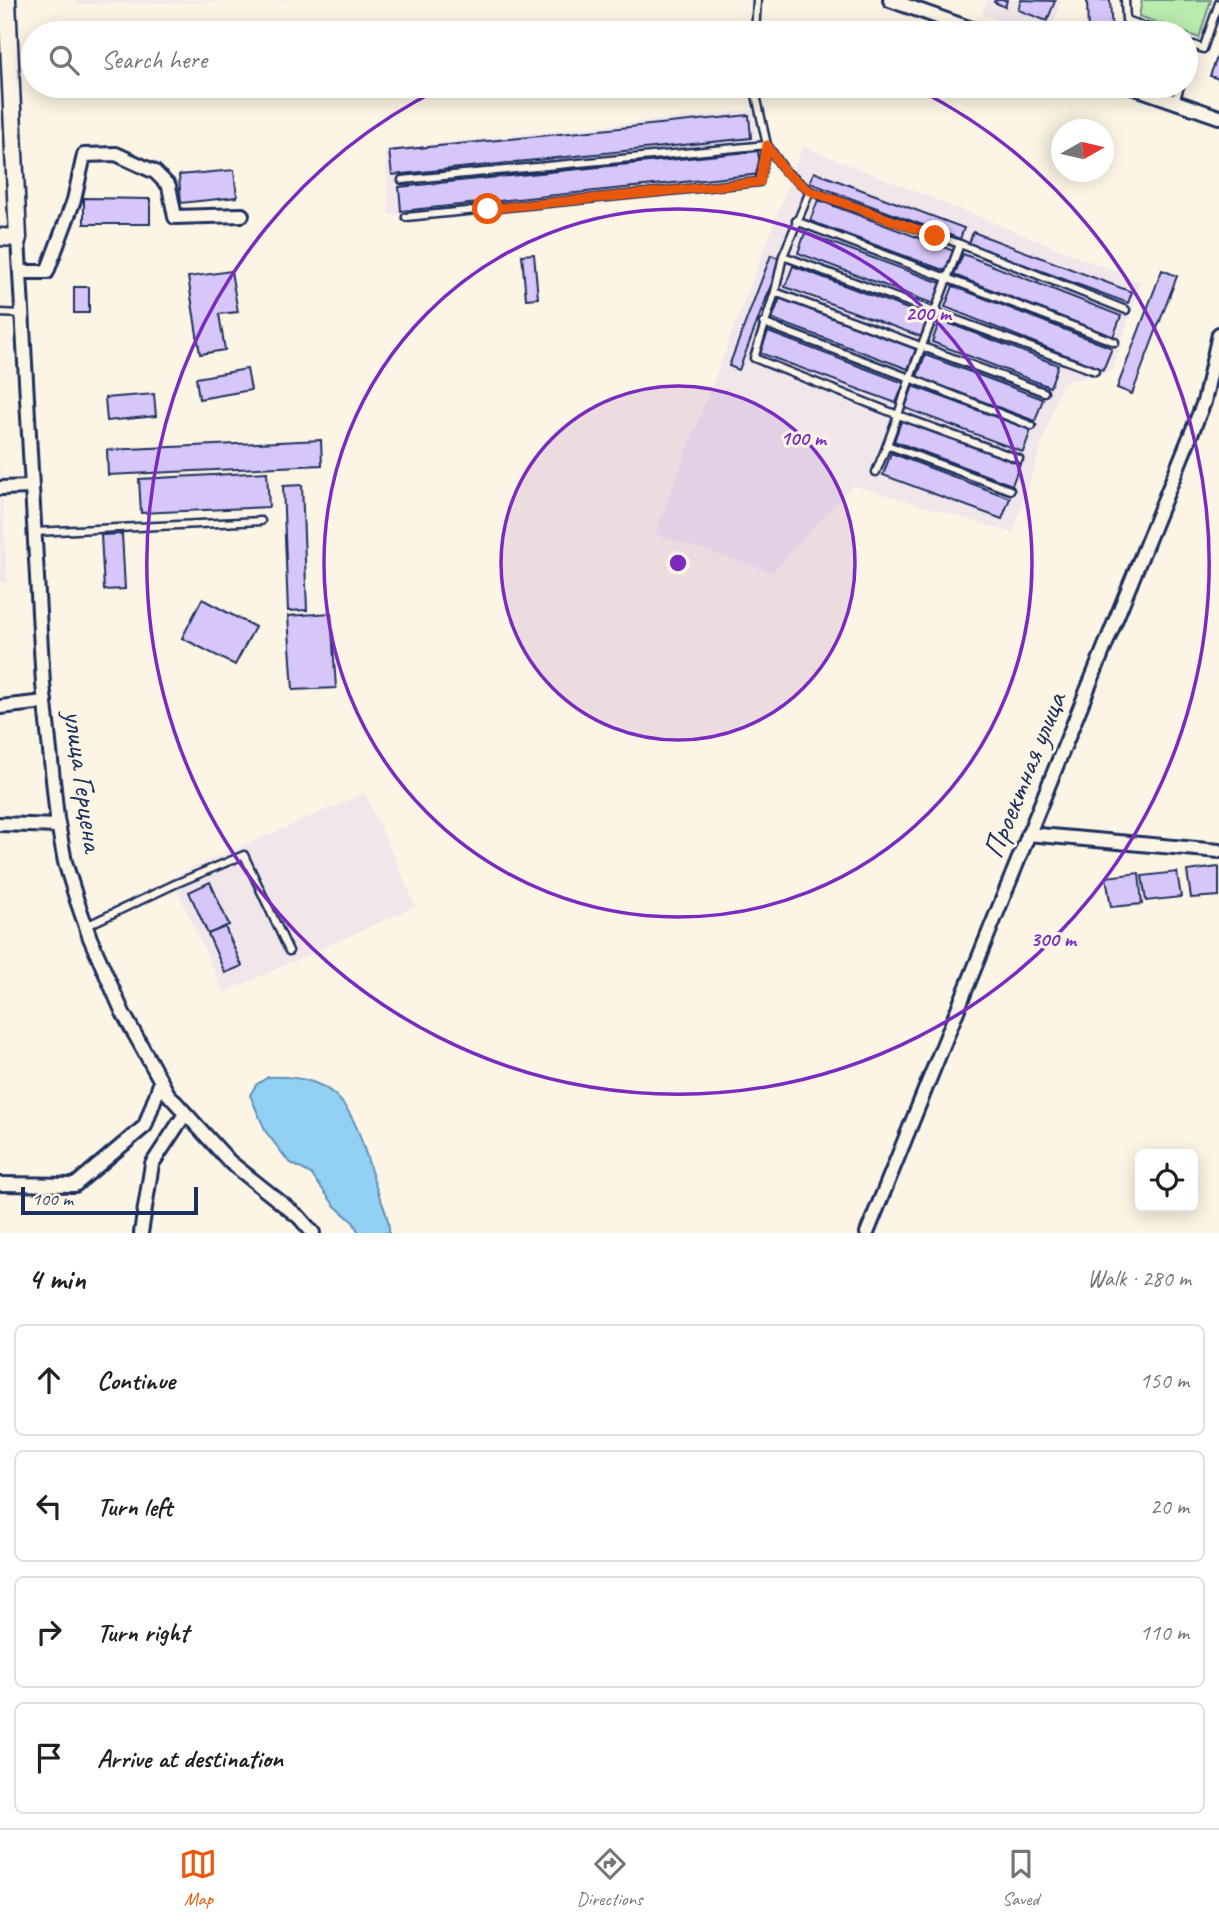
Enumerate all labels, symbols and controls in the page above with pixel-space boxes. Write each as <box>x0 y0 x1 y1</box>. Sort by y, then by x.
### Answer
search box <box>21 21 1198 98</box>
icon: search <box>45 41 83 79</box>
text: Search here <box>101 43 207 76</box>
north arrow <box>1051 119 1114 182</box>
route start <box>472 193 503 224</box>
route end <box>919 220 950 251</box>
text: 200 m <box>905 300 953 326</box>
text: 100 m <box>780 425 828 451</box>
centre of rings <box>666 551 690 575</box>
street label: Проектная улица <box>974 685 1075 863</box>
street label: улица Герцена <box>55 706 113 857</box>
text: 300 m <box>1030 926 1078 952</box>
map controls <box>1135 1149 1198 1212</box>
button: locate <box>1135 1149 1198 1212</box>
scale bar <box>21 1184 198 1216</box>
text: 100 m <box>32 1187 73 1211</box>
text: 4 min <box>28 1260 85 1298</box>
text: Walk · 280 m <box>1087 1264 1191 1293</box>
icon: ahead <box>30 1361 68 1399</box>
text: Continue <box>97 1364 175 1397</box>
text: 150 m <box>1140 1366 1189 1395</box>
icon: left <box>30 1487 68 1525</box>
text: Turn left <box>97 1490 172 1523</box>
text: 20 m <box>1150 1492 1189 1521</box>
icon: right <box>30 1613 68 1651</box>
text: Turn right <box>97 1616 188 1649</box>
text: 110 m <box>1140 1618 1189 1647</box>
icon: arrive <box>30 1739 68 1777</box>
text: Arrive at destination <box>97 1742 283 1775</box>
tab: Map <box>179 1845 217 1911</box>
tab: Directions <box>576 1845 643 1911</box>
tab: Saved <box>1002 1845 1040 1911</box>

